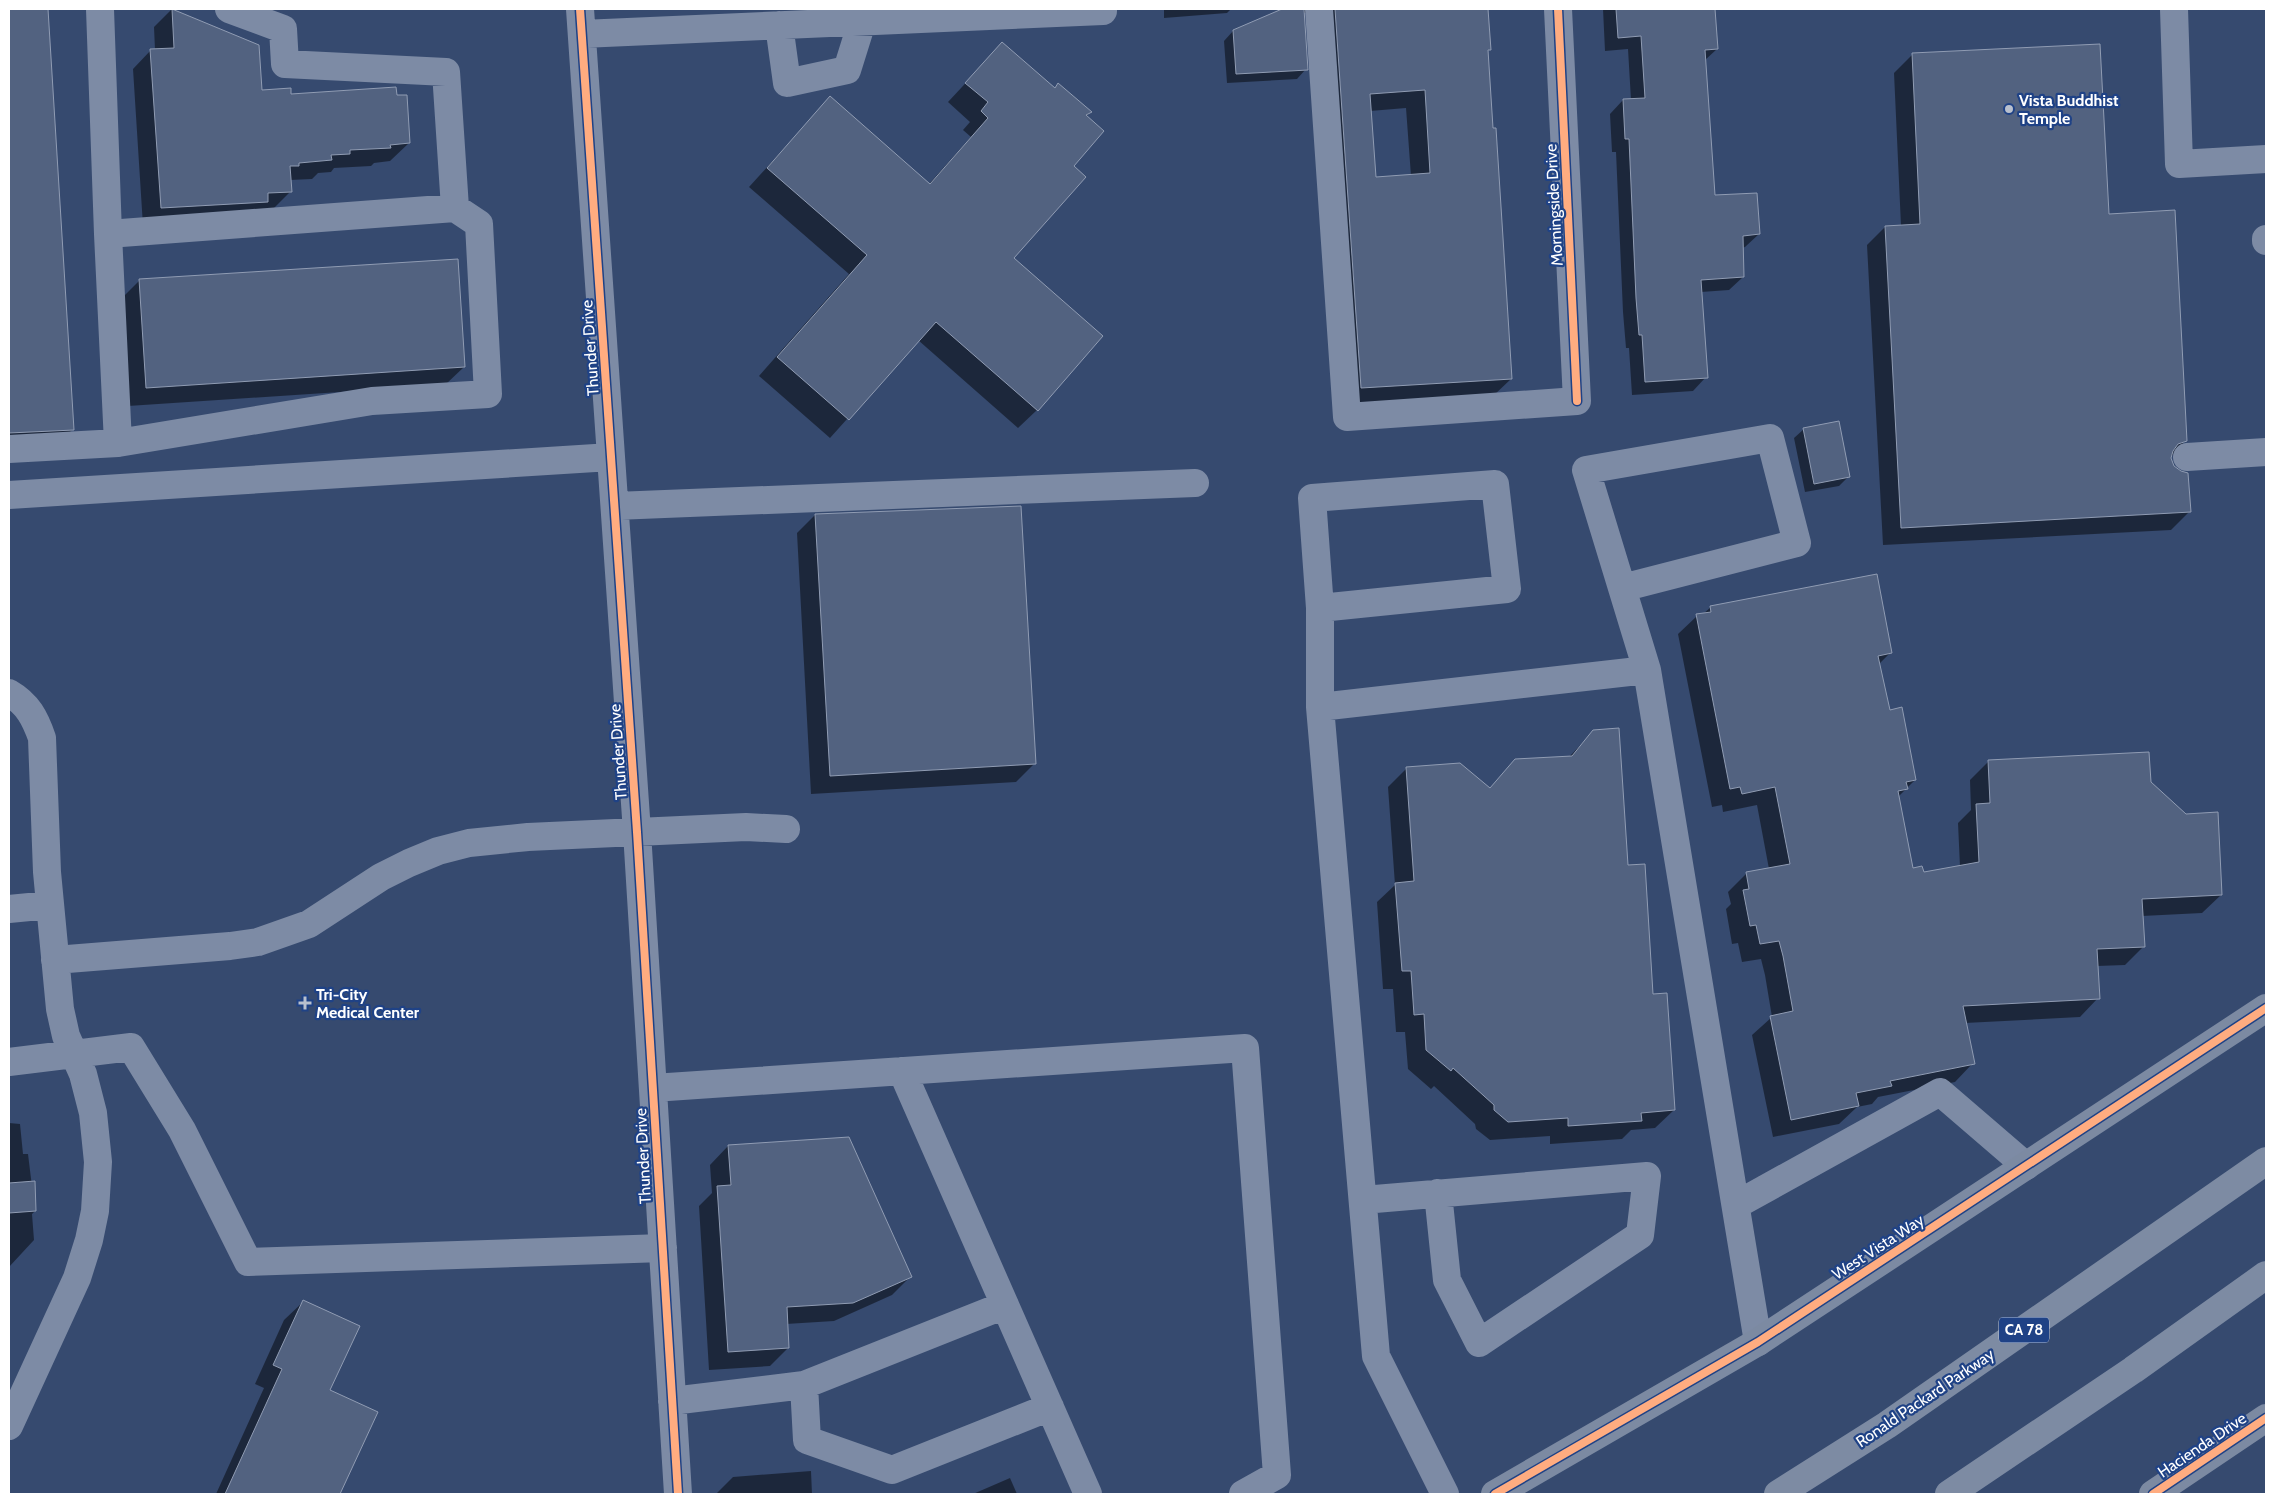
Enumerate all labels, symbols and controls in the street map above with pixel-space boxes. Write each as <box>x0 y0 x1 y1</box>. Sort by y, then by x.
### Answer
place label: Vista Buddhist Temple <box>2019 91 2119 128</box>
marker: Vista Buddhist Temple <box>2003 103 2015 115</box>
street label: Morningside Drive <box>1541 143 1567 267</box>
street label: Thunder Drive <box>577 299 603 397</box>
street label: Thunder Drive <box>605 703 631 801</box>
place label: Tri-City Medical Center <box>316 985 420 1022</box>
marker: Tri-City Medical Center <box>298 996 312 1010</box>
street label: Thunder Drive <box>631 1108 655 1204</box>
street label: West Vista Way <box>1829 1210 1927 1284</box>
road number: CA 78 <box>1999 1318 2049 1342</box>
street label: Ronald Packard Parkway <box>1852 1345 1998 1451</box>
street label: Hacienda Drive <box>2154 1408 2250 1482</box>

